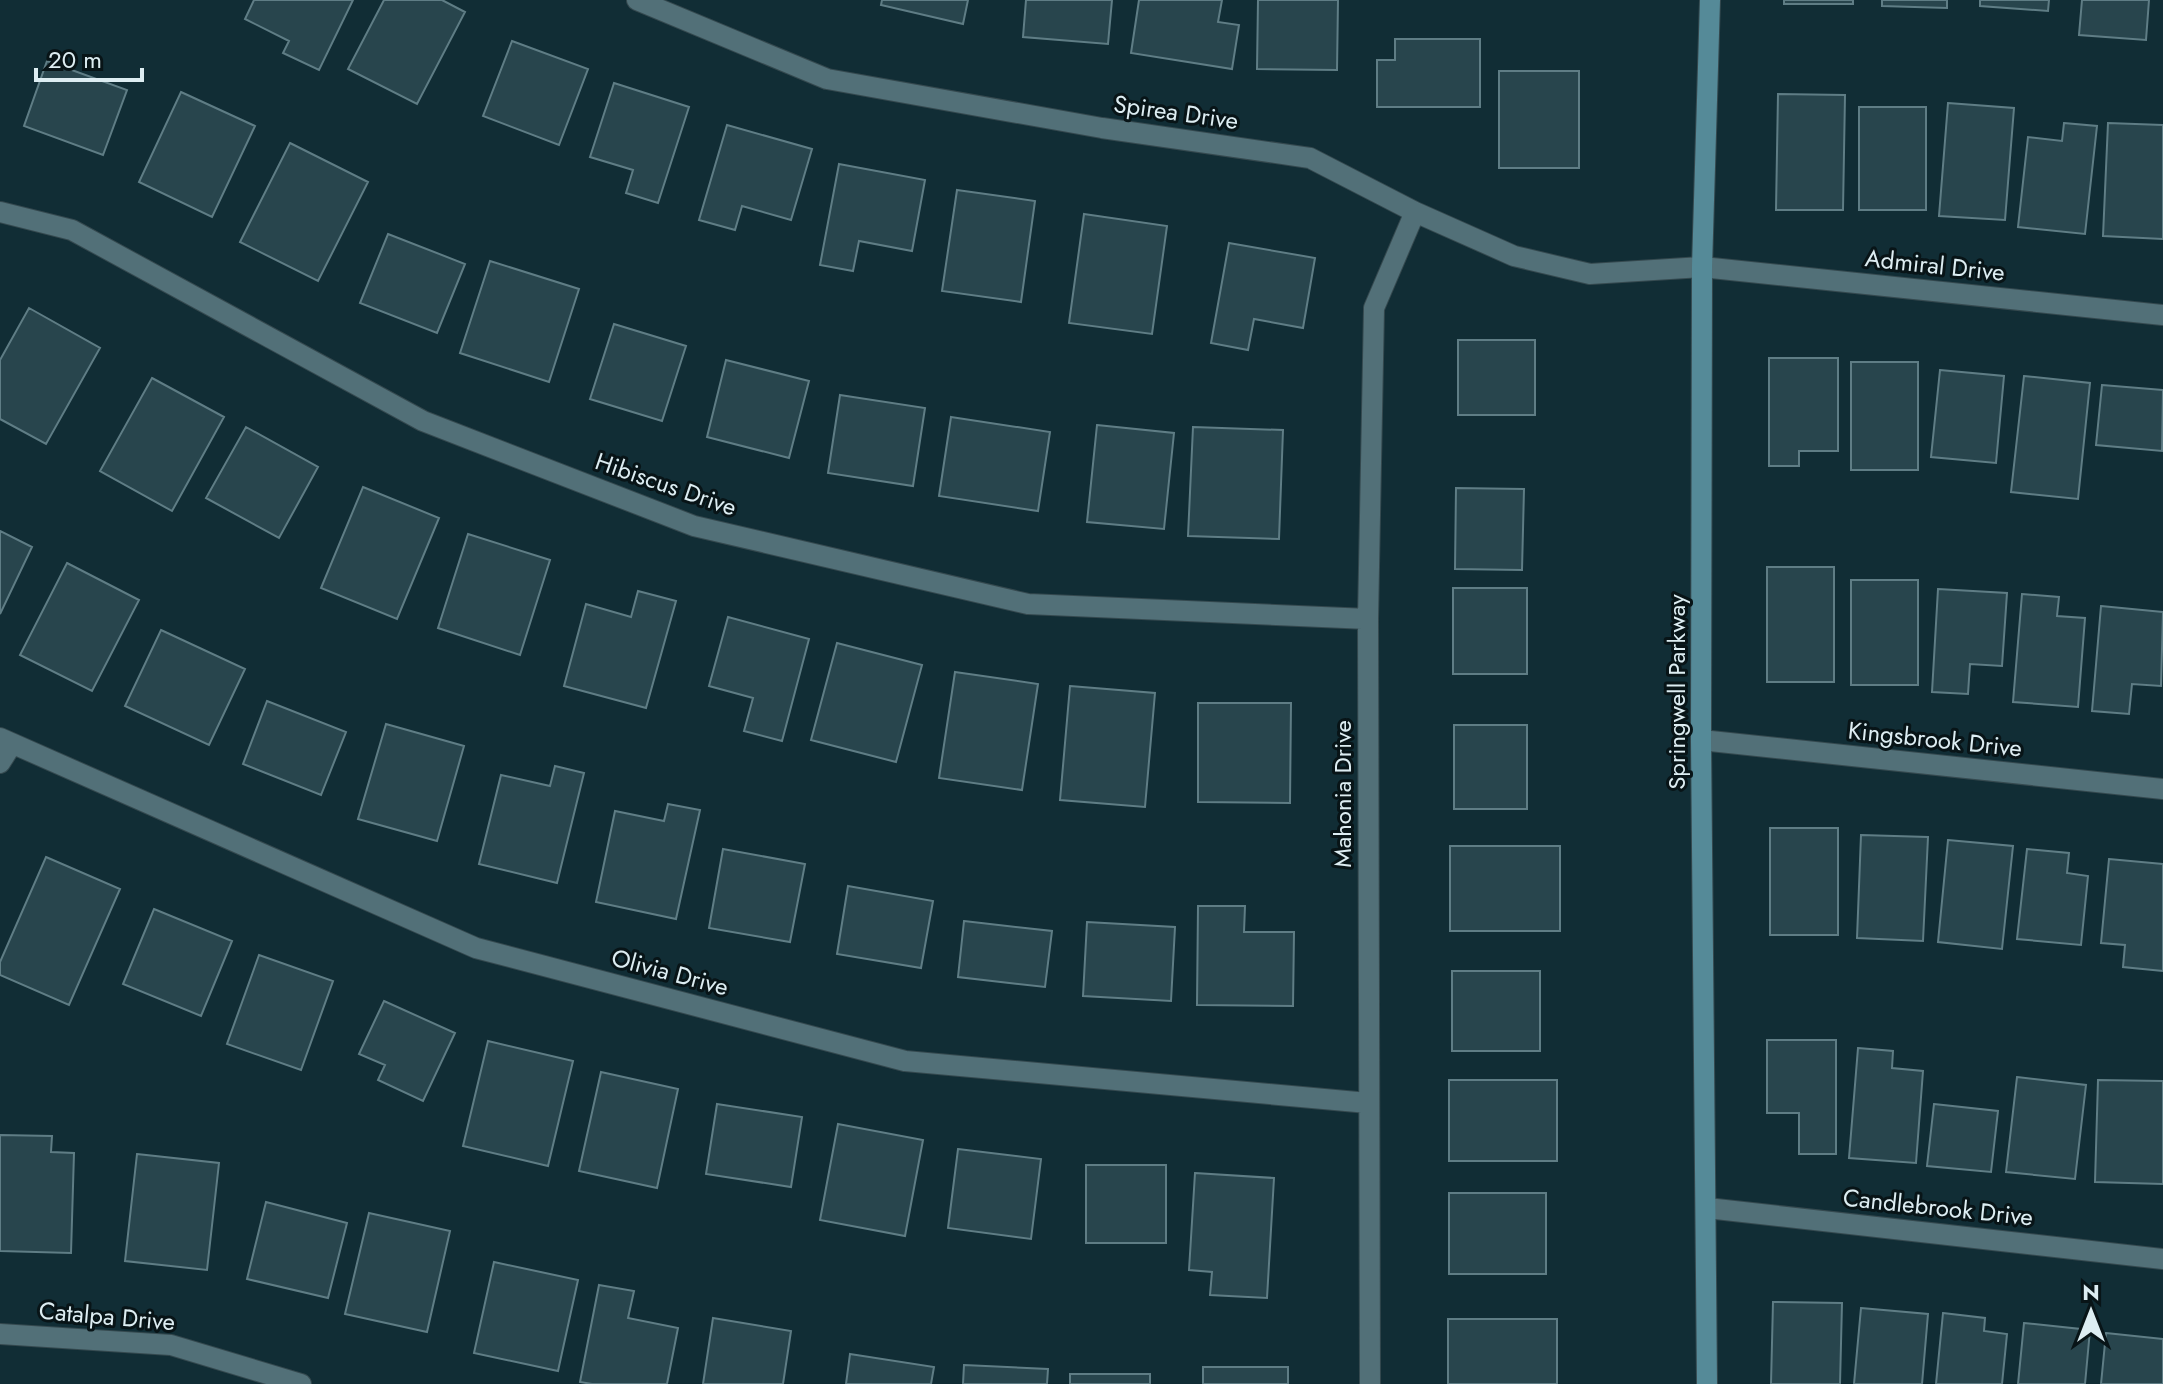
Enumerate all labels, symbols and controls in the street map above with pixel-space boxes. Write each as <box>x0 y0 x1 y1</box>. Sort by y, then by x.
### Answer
scale bar <box>36 32 142 82</box>
text: 20 m <box>48 42 102 77</box>
street label: Spirea Drive <box>1111 86 1241 138</box>
street label: Admiral Drive <box>1863 240 2007 290</box>
street label: Hibiscus Drive <box>591 443 741 525</box>
street label: Springwell Parkway <box>1659 594 1694 790</box>
street label: Kingsbrook Drive <box>1846 712 2024 766</box>
street label: Mahonia Drive <box>1325 720 1360 868</box>
street label: Olivia Drive <box>608 940 732 1004</box>
street label: Candlebrook Drive <box>1841 1180 2035 1234</box>
north arrow <box>2051 1272 2131 1352</box>
text: N <box>2082 1276 2100 1308</box>
street label: Catalpa Drive <box>37 1293 177 1339</box>

